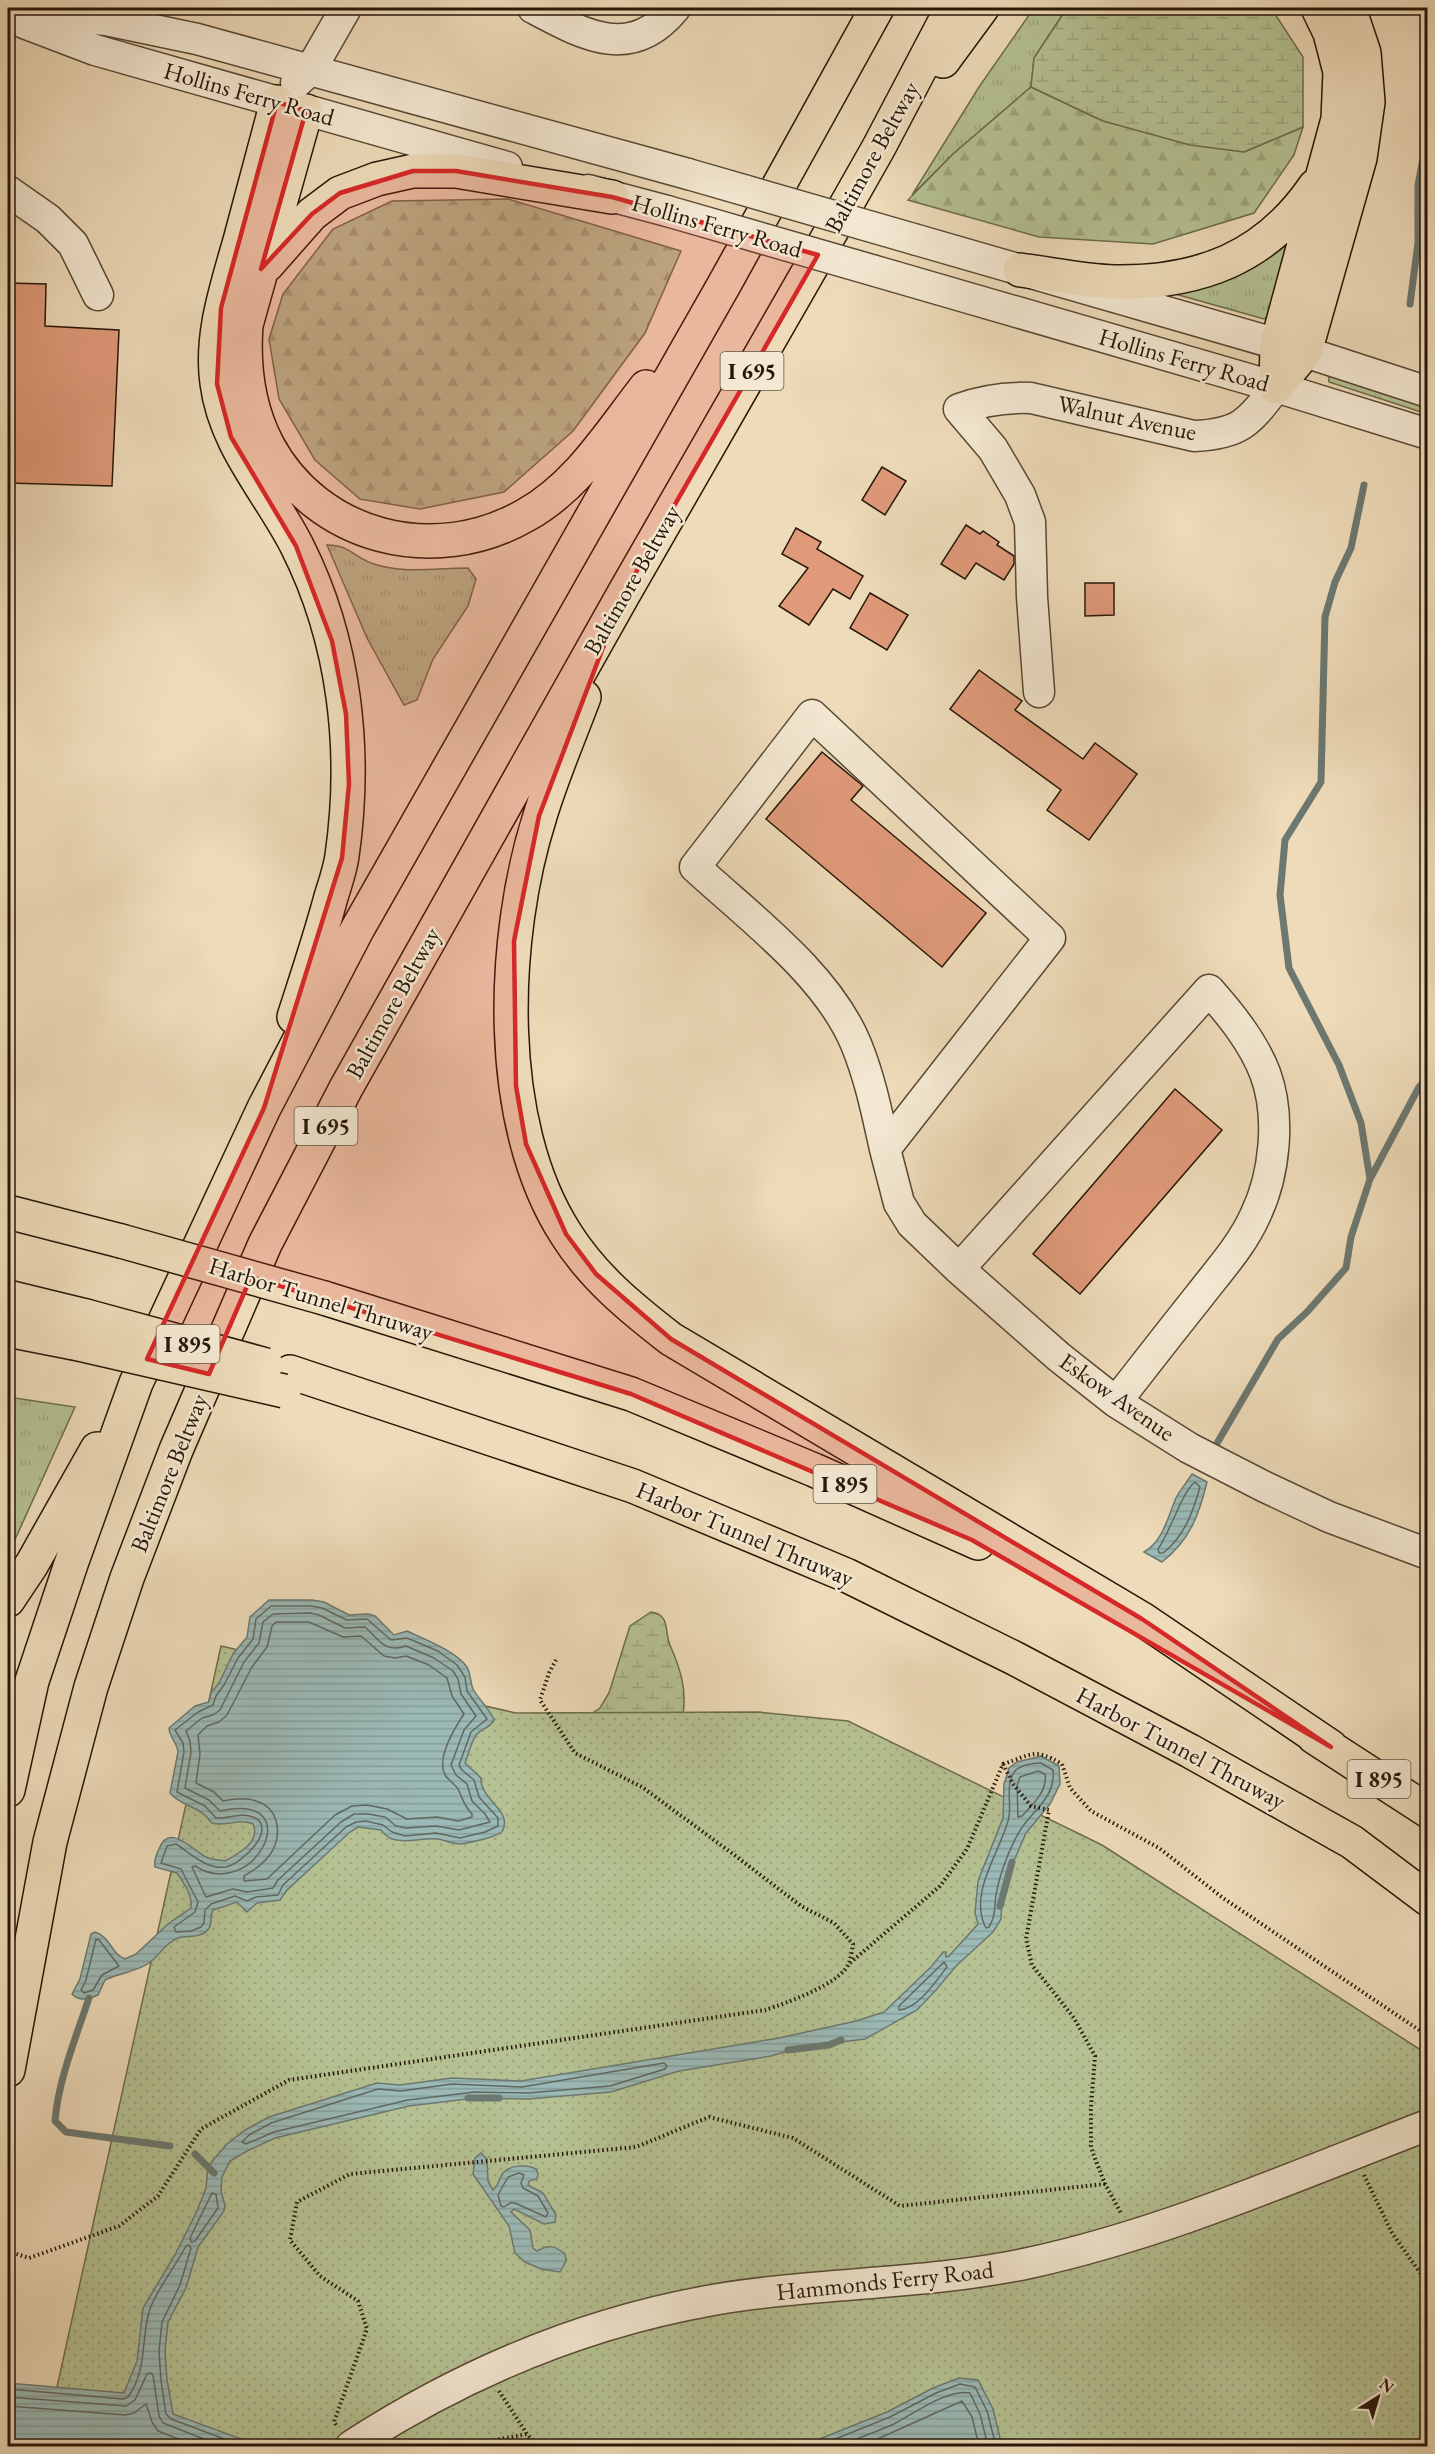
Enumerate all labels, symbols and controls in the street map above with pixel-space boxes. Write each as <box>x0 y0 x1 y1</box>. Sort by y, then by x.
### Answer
street label: Hollins Ferry Road <box>160 54 339 133</box>
street label: Baltimore Beltway <box>817 75 926 238</box>
street label: Hollins Ferry Road <box>628 186 807 265</box>
street label: Hollins Ferry Road <box>1095 320 1274 399</box>
road number: I 695 <box>720 352 783 390</box>
street label: Walnut Avenue <box>1055 388 1200 447</box>
street label: Baltimore Beltway <box>576 499 687 660</box>
street label: Baltimore Beltway <box>338 921 447 1084</box>
road number: I 695 <box>294 1107 358 1145</box>
street label: Harbor Tunnel Thruway <box>205 1250 438 1348</box>
road number: I 895 <box>156 1325 219 1363</box>
street label: Eskow Avenue <box>1053 1345 1181 1448</box>
street label: Baltimore Beltway <box>123 1389 215 1557</box>
road number: I 895 <box>814 1465 876 1503</box>
street label: Harbor Tunnel Thruway <box>632 1474 859 1594</box>
street label: Harbor Tunnel Thruway <box>1071 1679 1292 1816</box>
road number: I 895 <box>1348 1760 1410 1798</box>
street label: Hammonds Ferry Road <box>775 2254 996 2307</box>
north arrow <box>1348 2367 1408 2427</box>
text: N <box>1375 2373 1398 2398</box>

